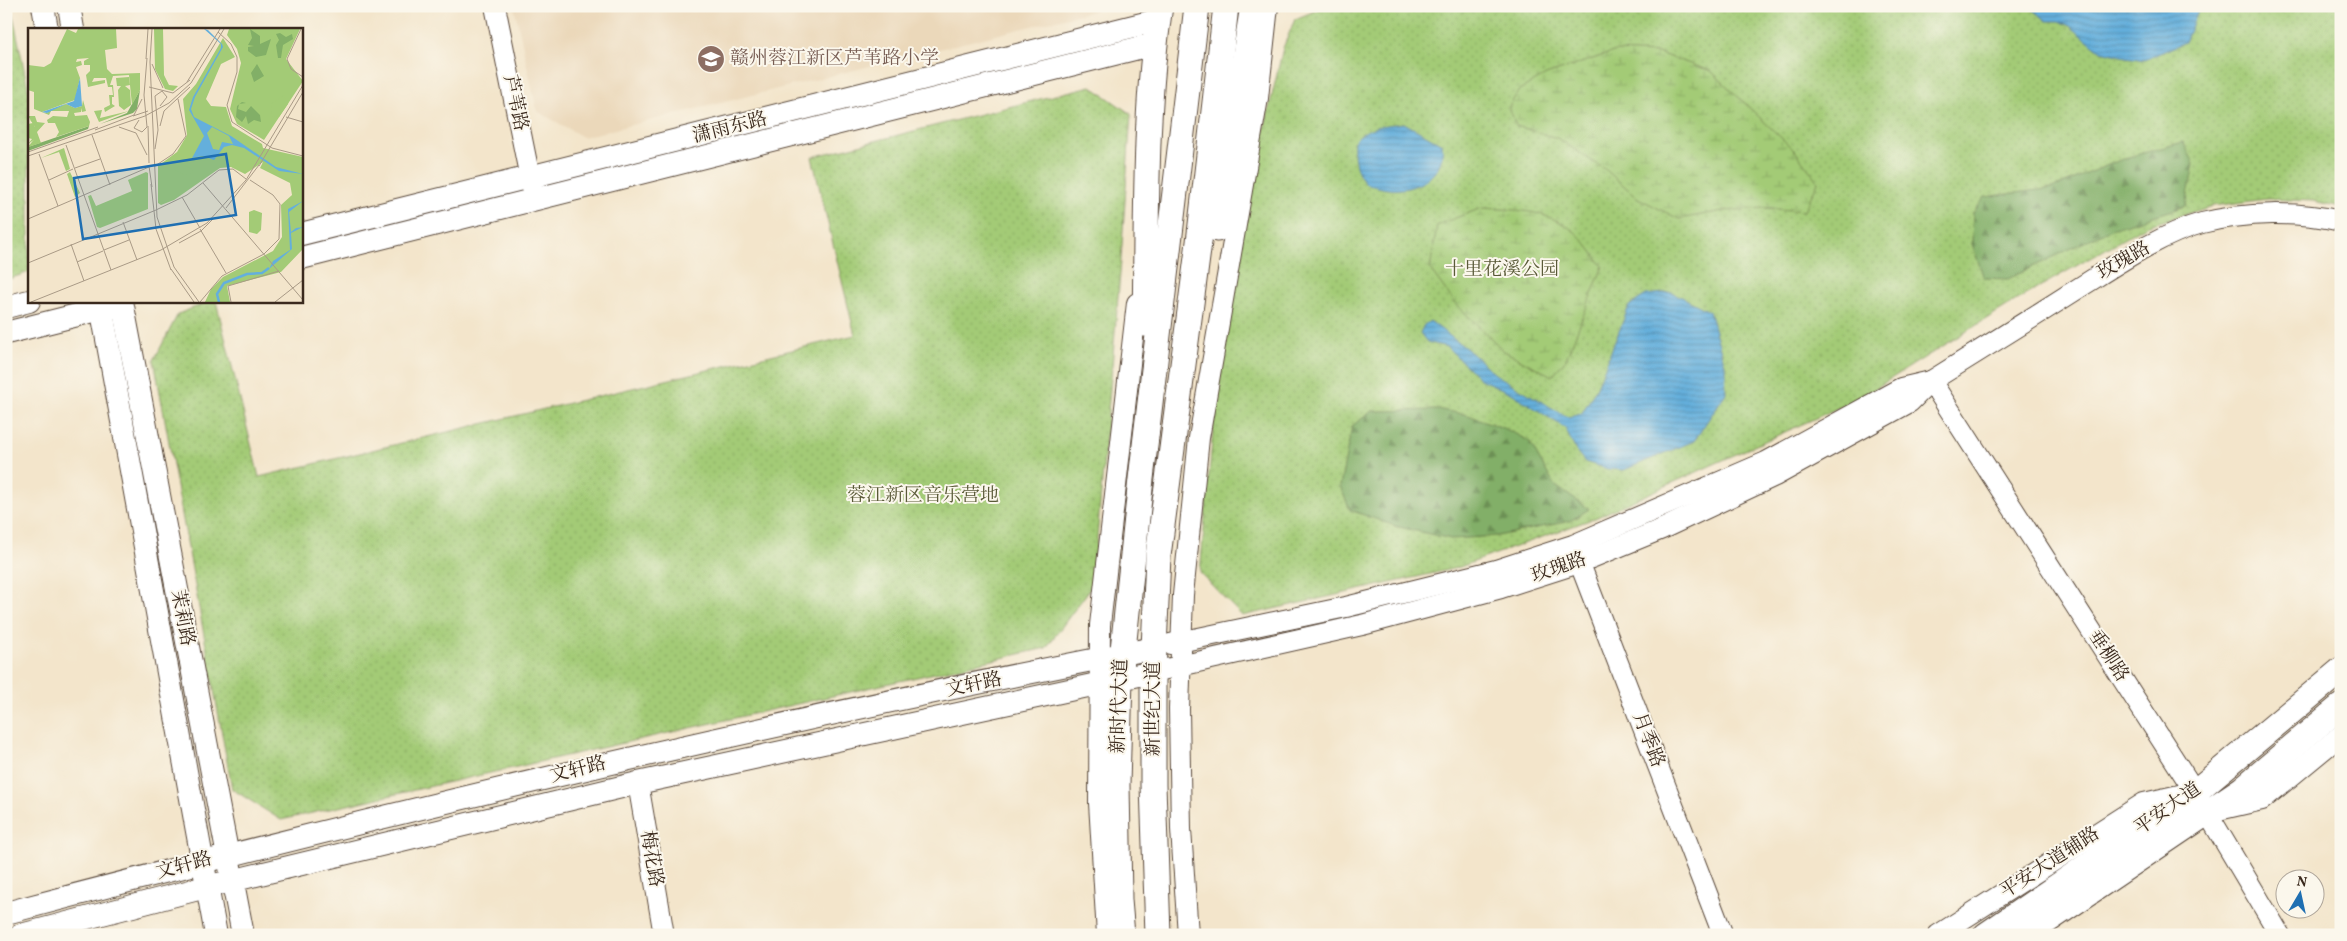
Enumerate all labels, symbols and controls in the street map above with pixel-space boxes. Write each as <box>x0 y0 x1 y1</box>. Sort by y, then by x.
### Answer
inset map <box>28 28 302 302</box>
school or university icon: 赣州蓉江新区芦苇路小学 <box>696 44 726 74</box>
place label: 赣州蓉江新区芦苇路小学 <box>730 46 939 72</box>
street label: 芦苇路 <box>496 72 534 134</box>
street label: 潇雨东路 <box>690 106 770 150</box>
street label: 玫瑰路 <box>2093 235 2155 287</box>
park label: 十里花溪公园 <box>1445 257 1559 283</box>
park label: 蓉江新区音乐营地 <box>847 483 999 509</box>
street label: 玫瑰路 <box>1528 546 1590 590</box>
street label: 茉莉路 <box>164 588 200 648</box>
street label: 垂柳路 <box>2082 625 2134 687</box>
street label: 新时代大道 <box>1105 658 1135 754</box>
street label: 新世纪大道 <box>1141 661 1167 757</box>
street label: 文轩路 <box>943 666 1005 704</box>
street label: 月季路 <box>1626 709 1670 771</box>
street label: 文轩路 <box>547 750 609 790</box>
street label: 平安大道 <box>2129 777 2207 841</box>
street label: 平安大道辅路 <box>1995 821 2105 905</box>
street label: 梅花路 <box>633 829 669 889</box>
street label: 文轩路 <box>153 846 215 886</box>
north arrow <box>2274 868 2324 918</box>
text: N <box>2295 872 2308 893</box>

